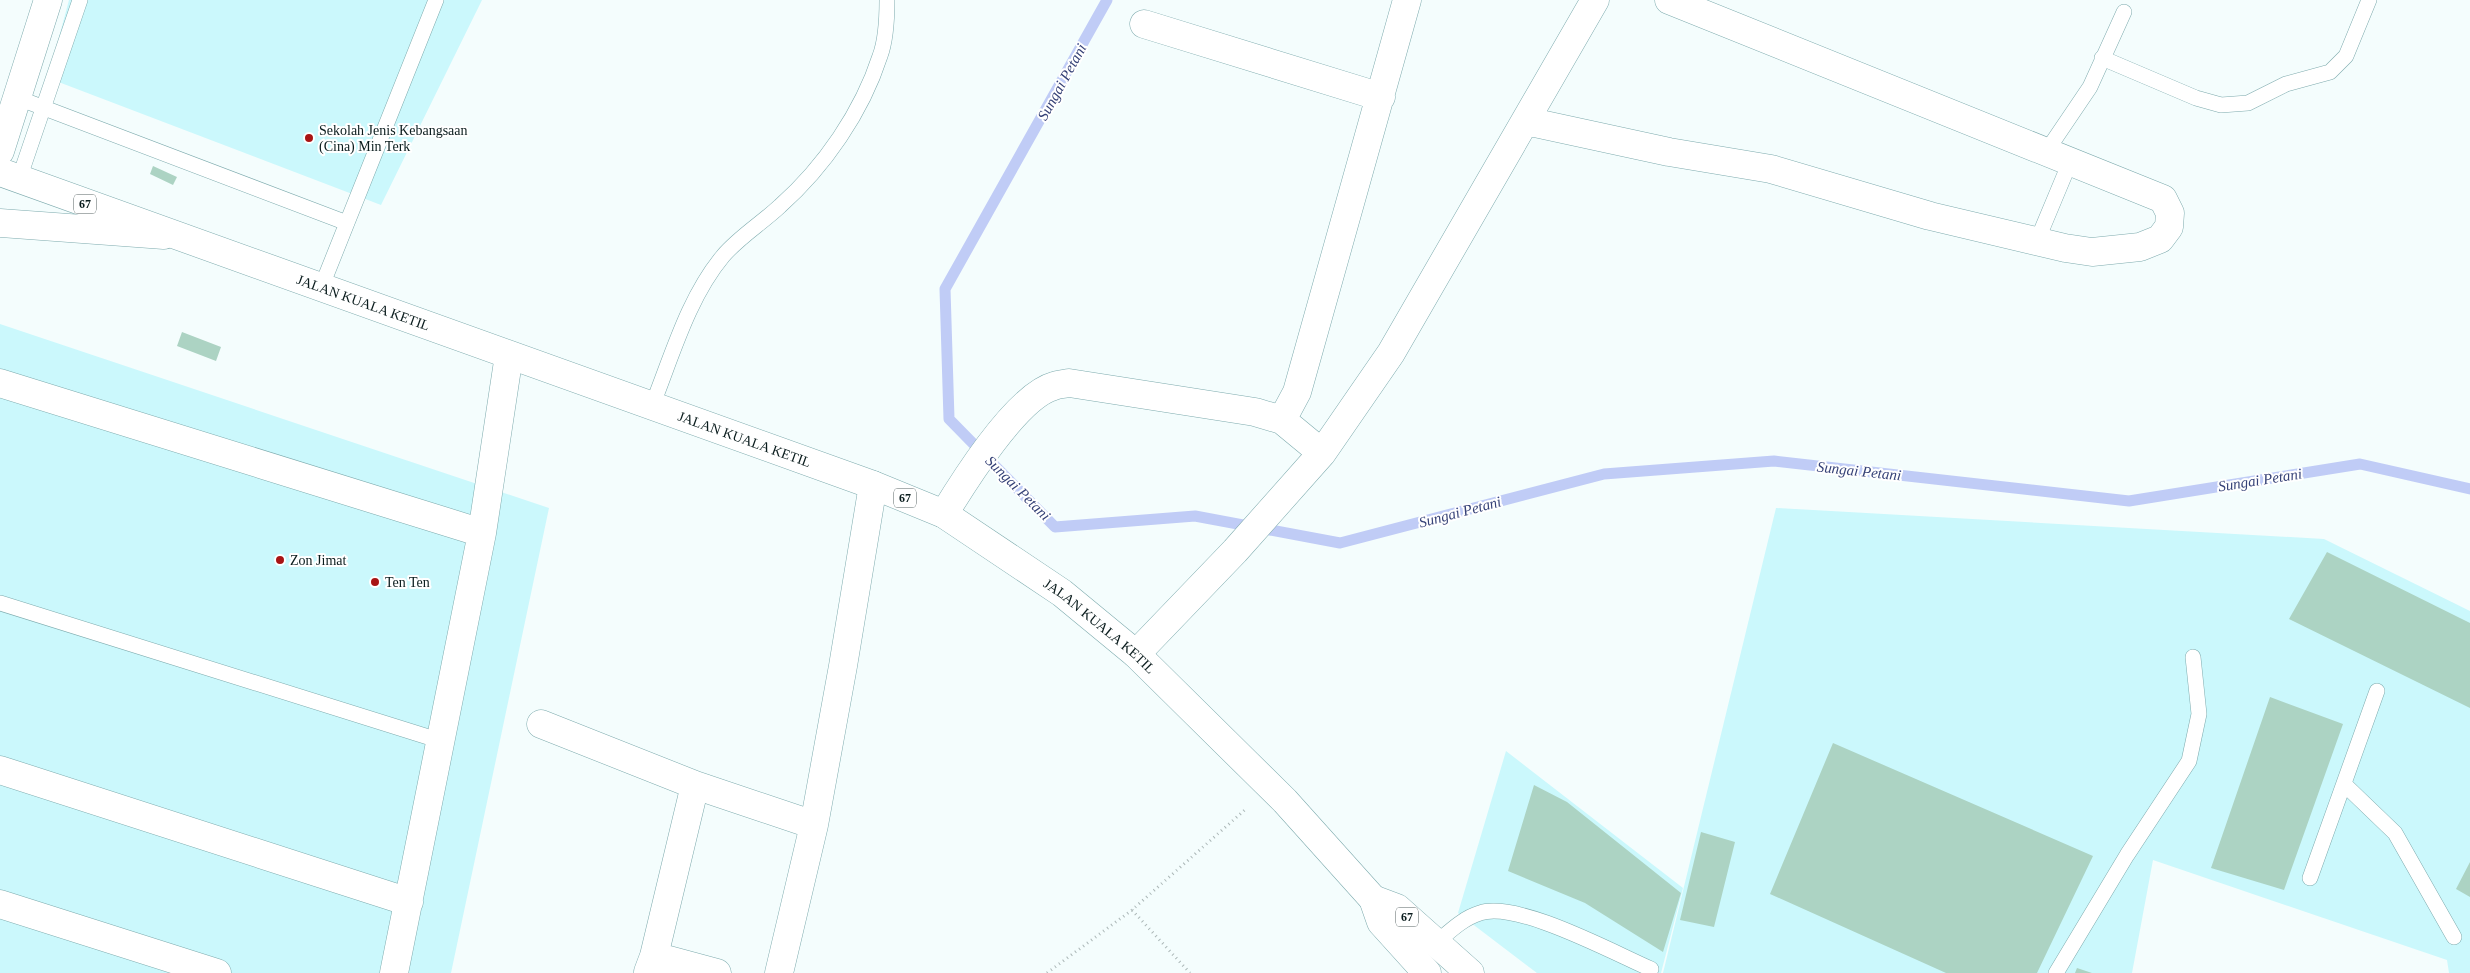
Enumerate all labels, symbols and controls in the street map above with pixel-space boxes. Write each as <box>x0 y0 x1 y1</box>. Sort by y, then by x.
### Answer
water label: Sungai Petani <box>1035 41 1089 123</box>
place label: Sekolah Jenis Kebangsaan (Cina) Min Terk <box>319 123 468 155</box>
marker: Sekolah Jenis Kebangsaan (Cina) Min Terk <box>303 132 315 144</box>
road number: 67 <box>74 194 96 213</box>
street label: JALAN KUALA KETIL <box>295 272 432 333</box>
street label: JALAN KUALA KETIL <box>676 408 813 470</box>
water label: Sungai Petani <box>982 452 1054 524</box>
water label: Sungai Petani <box>1816 459 1902 483</box>
water label: Sungai Petani <box>2217 465 2303 495</box>
road number: 67 <box>894 488 916 508</box>
water label: Sungai Petani <box>1417 493 1503 531</box>
place label: Zon Jimat <box>290 553 346 568</box>
marker: Zon Jimat <box>274 554 286 566</box>
place label: Ten Ten <box>385 575 430 590</box>
marker: Ten Ten <box>369 576 381 588</box>
street label: JALAN KUALA KETIL <box>1041 576 1158 676</box>
road number: 67 <box>1396 908 1418 926</box>

